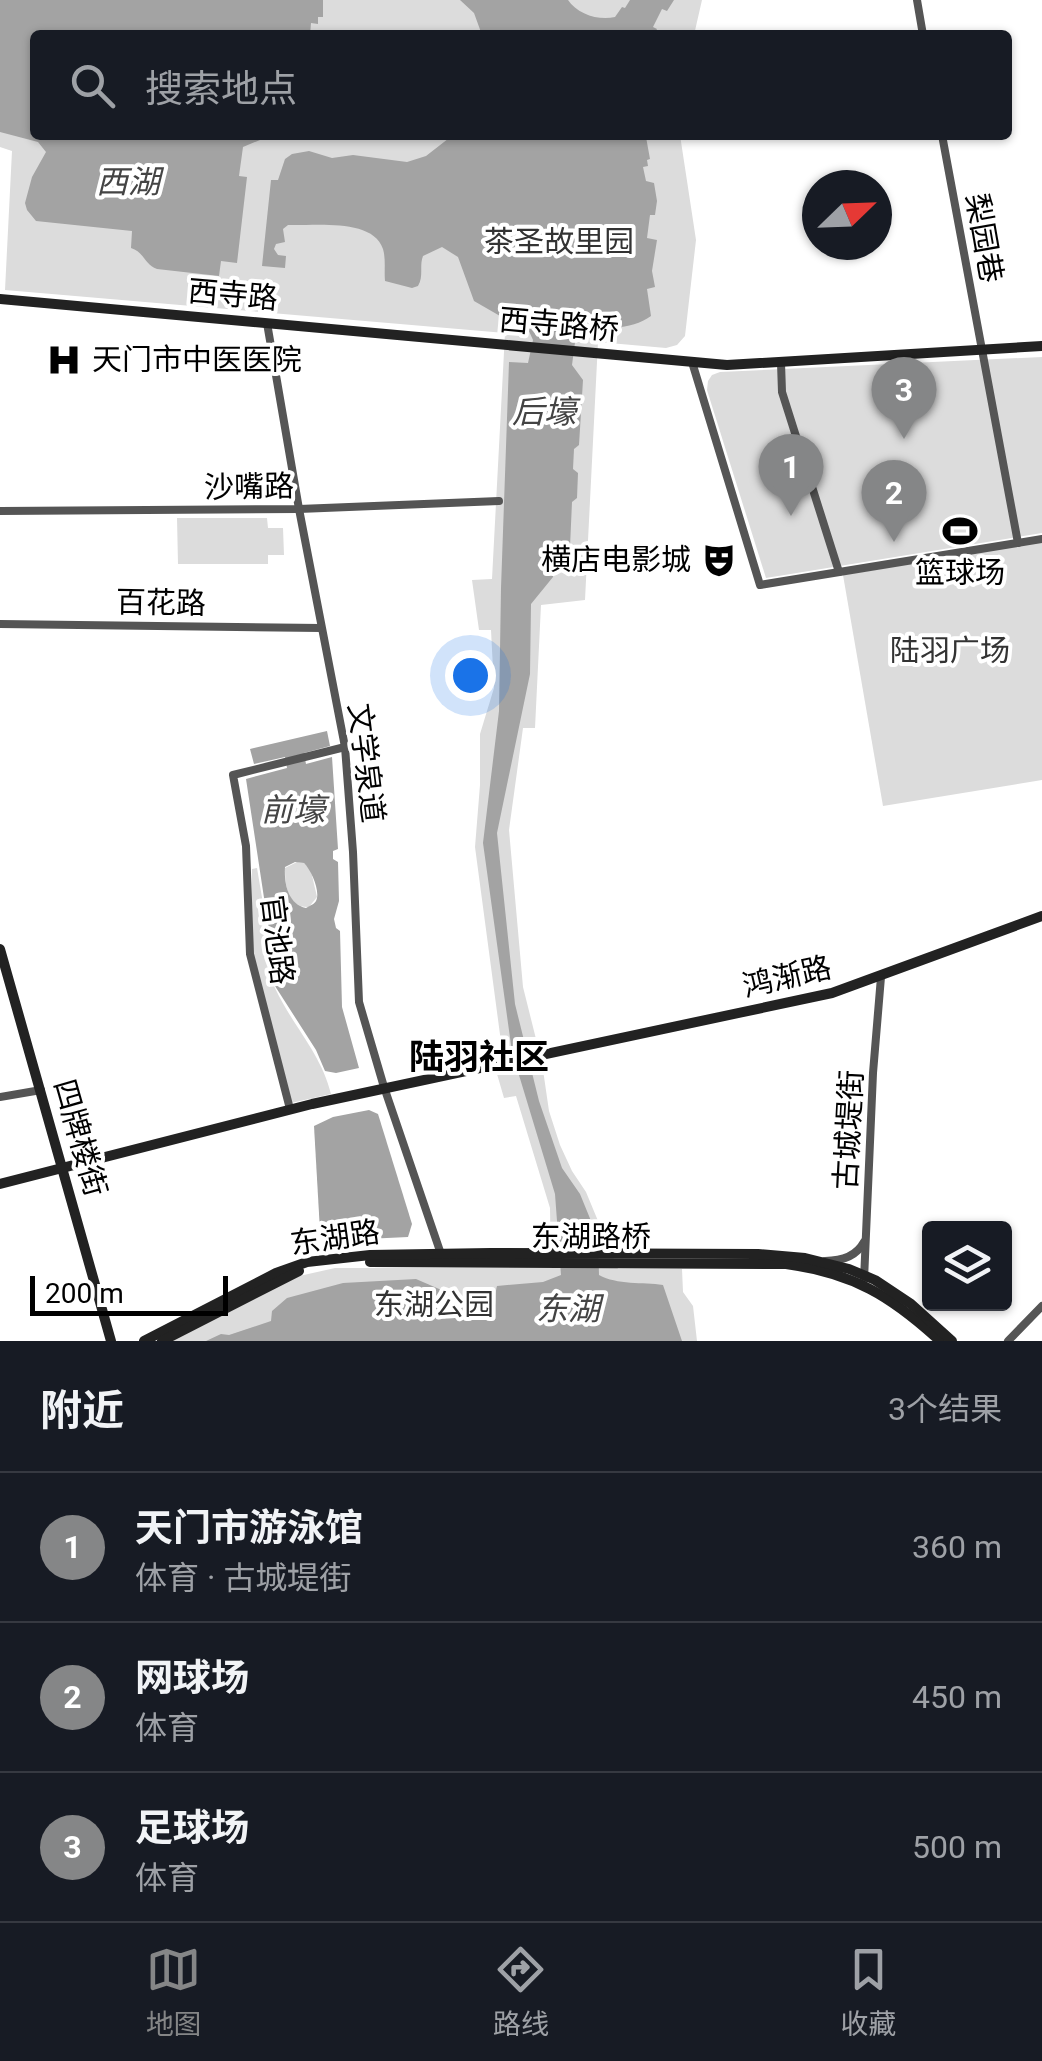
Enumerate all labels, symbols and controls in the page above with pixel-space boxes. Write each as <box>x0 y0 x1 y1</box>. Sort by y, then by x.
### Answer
search box <box>30 30 1012 140</box>
icon: search <box>65 58 120 113</box>
text: 搜索地点 <box>145 67 297 111</box>
water label: 西湖 <box>96 163 165 201</box>
north arrow <box>802 170 892 260</box>
street label: 梨园巷 <box>959 191 1010 285</box>
park label: 茶圣故里园 <box>484 224 634 259</box>
street label: 西寺路 <box>187 273 279 316</box>
street label: 西寺路桥 <box>498 302 620 347</box>
hospital icon: 天门市中医医院 <box>45 341 83 379</box>
place label: 天门市中医医院 <box>92 342 302 377</box>
pin: 3 <box>872 356 936 439</box>
water label: 后壕 <box>512 393 581 431</box>
pin: 1 <box>758 434 824 516</box>
pin: 2 <box>862 460 926 542</box>
street label: 沙嘴路 <box>204 468 294 505</box>
sports icon: 篮球场 <box>941 512 979 550</box>
theatre icon: 横店电影城 <box>700 541 738 579</box>
place label: 横店电影城 <box>541 542 691 577</box>
place label: 篮球场 <box>915 555 1005 590</box>
street label: 百花路 <box>116 584 206 621</box>
park label: 陆羽广场 <box>890 633 1010 668</box>
your location <box>445 650 496 701</box>
street label: 文学泉道 <box>342 701 391 825</box>
water label: 前壕 <box>261 791 330 829</box>
street label: 官池路 <box>255 893 300 987</box>
street label: 鸿渐路 <box>739 949 835 1004</box>
district label: 陆羽社区 <box>409 1037 549 1078</box>
street label: 古城堤街 <box>828 1069 869 1191</box>
street label: 四牌楼街 <box>47 1075 114 1200</box>
street label: 东湖路 <box>288 1214 382 1261</box>
street label: 东湖路桥 <box>531 1219 651 1254</box>
map controls <box>922 1221 1012 1311</box>
button: layers <box>922 1221 1012 1311</box>
scale bar <box>30 1271 228 1316</box>
text: 200 m <box>45 1277 124 1310</box>
park label: 东湖公园 <box>374 1287 494 1322</box>
water label: 东湖 <box>536 1290 605 1328</box>
text: 附近 <box>40 1386 124 1435</box>
text: 3个结果 <box>888 1390 1002 1428</box>
text: 天门市游泳馆 <box>135 1506 363 1550</box>
text: 1 <box>63 1528 82 1566</box>
text: 360 m <box>912 1528 1002 1566</box>
text: 体育 · 古城堤街 <box>135 1559 351 1597</box>
text: 网球场 <box>135 1656 249 1700</box>
text: 2 <box>63 1678 82 1716</box>
text: 450 m <box>912 1678 1002 1716</box>
text: 体育 <box>135 1709 199 1747</box>
text: 足球场 <box>135 1806 249 1850</box>
text: 3 <box>63 1828 82 1866</box>
text: 500 m <box>912 1828 1002 1866</box>
text: 体育 <box>135 1859 199 1897</box>
tab: 地图 <box>146 1942 202 2042</box>
tab: 路线 <box>493 1942 549 2042</box>
tab: 收藏 <box>840 1942 896 2042</box>

